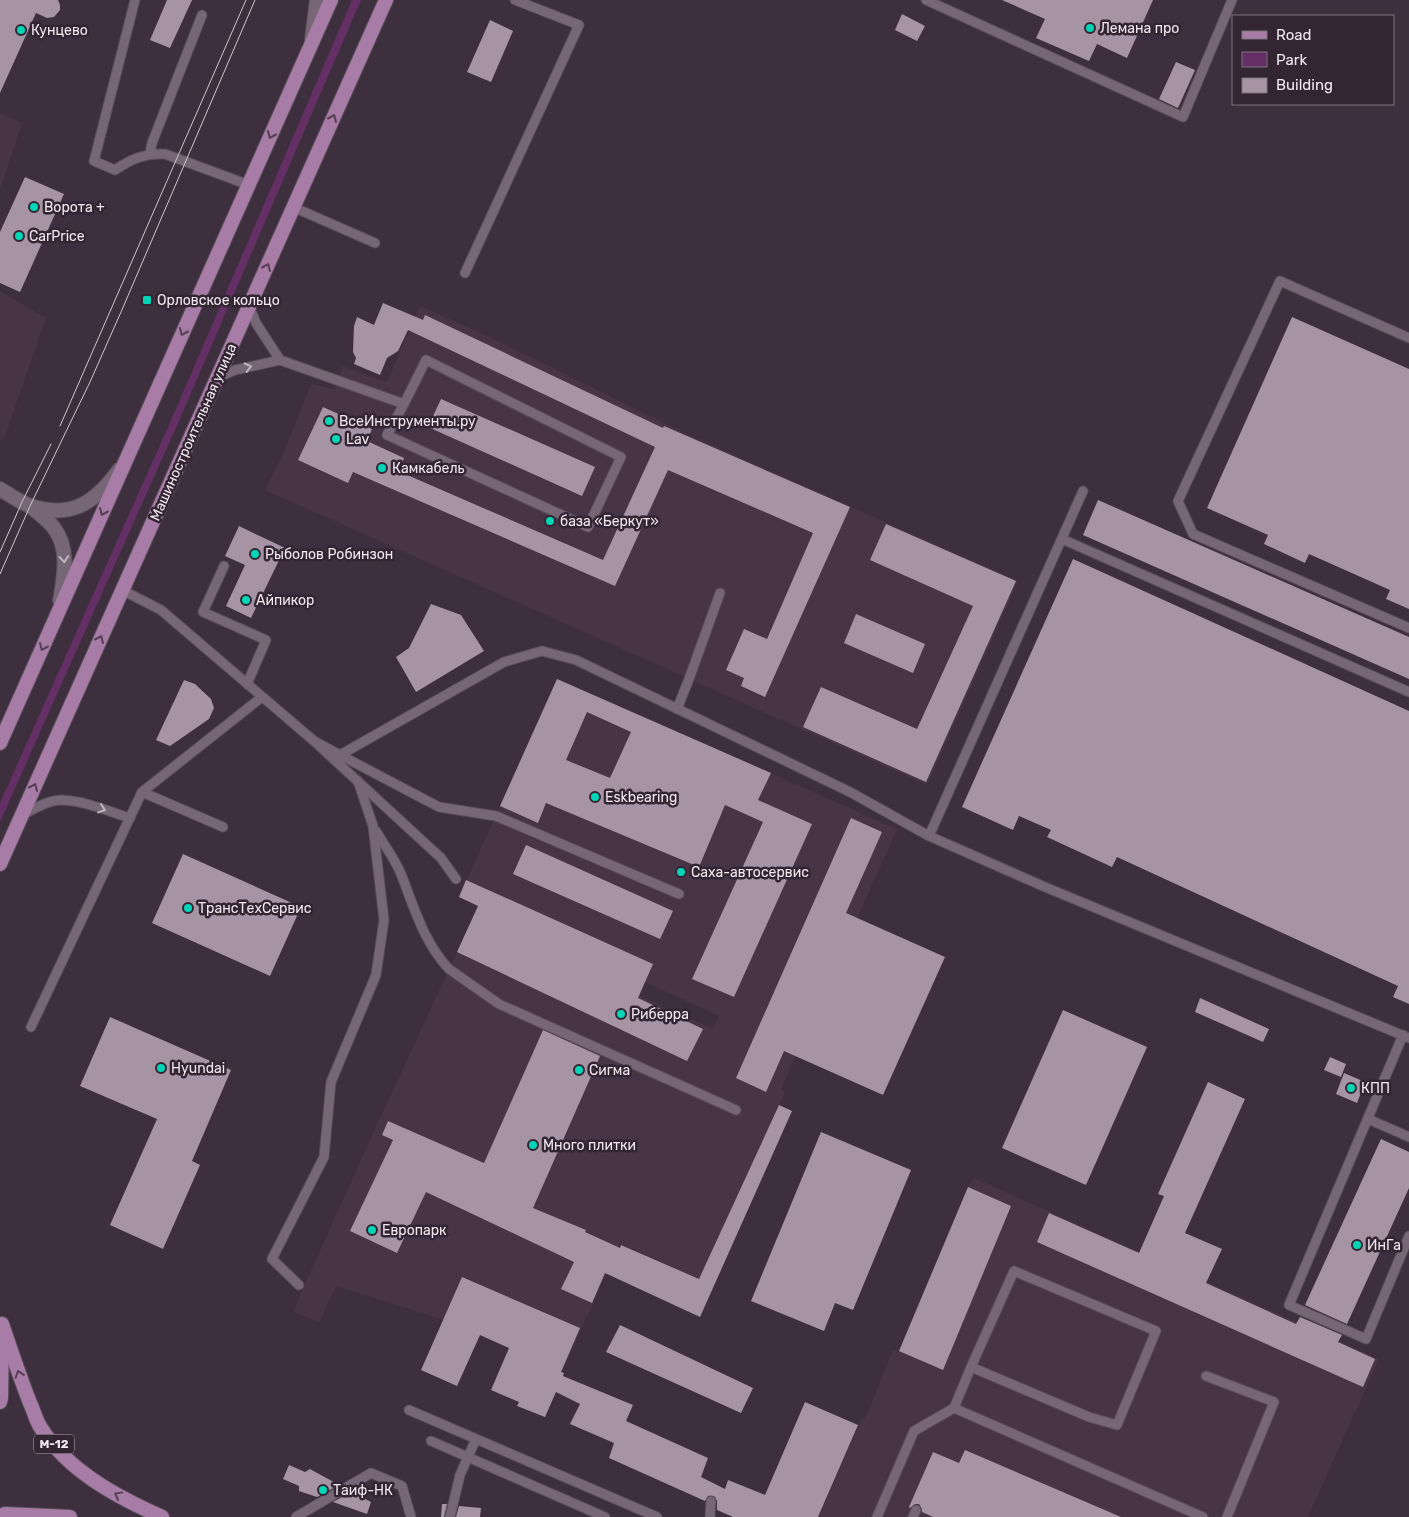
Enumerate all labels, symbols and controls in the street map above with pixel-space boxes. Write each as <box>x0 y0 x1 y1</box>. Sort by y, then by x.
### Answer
legend <box>1232 15 1394 105</box>
place label: Лемана про <box>1100 20 1179 37</box>
place label: Кунцево <box>31 22 88 39</box>
marker: Лемана про <box>1084 22 1096 34</box>
marker: Кунцево <box>15 24 27 36</box>
text: Road <box>1276 26 1312 44</box>
text: Park <box>1276 51 1307 69</box>
text: Building <box>1276 76 1333 94</box>
one-way arrow <box>327 114 337 123</box>
one-way arrow <box>266 130 277 139</box>
place label: Ворота + <box>44 199 105 216</box>
marker: Ворота + <box>28 201 40 213</box>
place label: CarPrice <box>29 228 85 245</box>
marker: CarPrice <box>13 230 25 242</box>
one-way arrow <box>260 263 271 272</box>
place label: Орловское кольцо <box>157 292 280 309</box>
marker: Орловское кольцо <box>141 294 153 306</box>
one-way arrow <box>179 327 190 336</box>
street label: Машиностроительная улица <box>147 341 240 524</box>
one-way arrow <box>243 362 252 373</box>
place label: ВсеИнструменты.ру <box>339 413 476 430</box>
marker: ВсеИнструменты.ру <box>323 415 335 427</box>
place label: Lav <box>346 431 369 448</box>
marker: Lav <box>330 433 342 445</box>
place label: Камкабель <box>392 460 465 477</box>
marker: Камкабель <box>376 462 388 474</box>
one-way arrow <box>99 507 109 516</box>
place label: база «Беркут» <box>560 513 659 530</box>
marker: база «Беркут» <box>544 515 556 527</box>
place label: Рыболов Робинзон <box>265 546 393 563</box>
marker: Рыболов Робинзон <box>249 548 261 560</box>
one-way arrow <box>58 555 69 563</box>
place label: Айпикор <box>256 592 314 609</box>
marker: Айпикор <box>240 594 252 606</box>
one-way arrow <box>94 635 105 644</box>
one-way arrow <box>38 642 49 651</box>
one-way arrow <box>28 783 39 792</box>
place label: Eskbearing <box>605 789 677 806</box>
marker: Eskbearing <box>589 791 601 803</box>
one-way arrow <box>97 803 105 813</box>
place label: Саха-автосервис <box>691 864 809 881</box>
marker: Саха-автосервис <box>675 866 687 878</box>
place label: ТрансТехСервис <box>198 900 312 917</box>
marker: ТрансТехСервис <box>182 902 194 914</box>
place label: Риберра <box>631 1006 689 1023</box>
marker: Риберра <box>615 1008 627 1020</box>
place label: Hyundai <box>171 1060 225 1077</box>
marker: Hyundai <box>155 1062 167 1074</box>
place label: Сигма <box>589 1062 630 1079</box>
marker: Сигма <box>573 1064 585 1076</box>
place label: КПП <box>1361 1080 1390 1097</box>
marker: КПП <box>1345 1082 1357 1094</box>
place label: Много плитки <box>543 1137 636 1154</box>
marker: Много плитки <box>527 1139 539 1151</box>
place label: Европарк <box>382 1222 447 1239</box>
marker: Европарк <box>366 1224 378 1236</box>
place label: ИнГа <box>1367 1237 1401 1254</box>
marker: ИнГа <box>1351 1239 1363 1251</box>
one-way arrow <box>15 1370 25 1378</box>
road number: М-12 <box>34 1435 74 1454</box>
place label: Таиф-НК <box>333 1482 393 1499</box>
marker: Таиф-НК <box>317 1484 329 1496</box>
one-way arrow <box>115 1492 124 1502</box>

